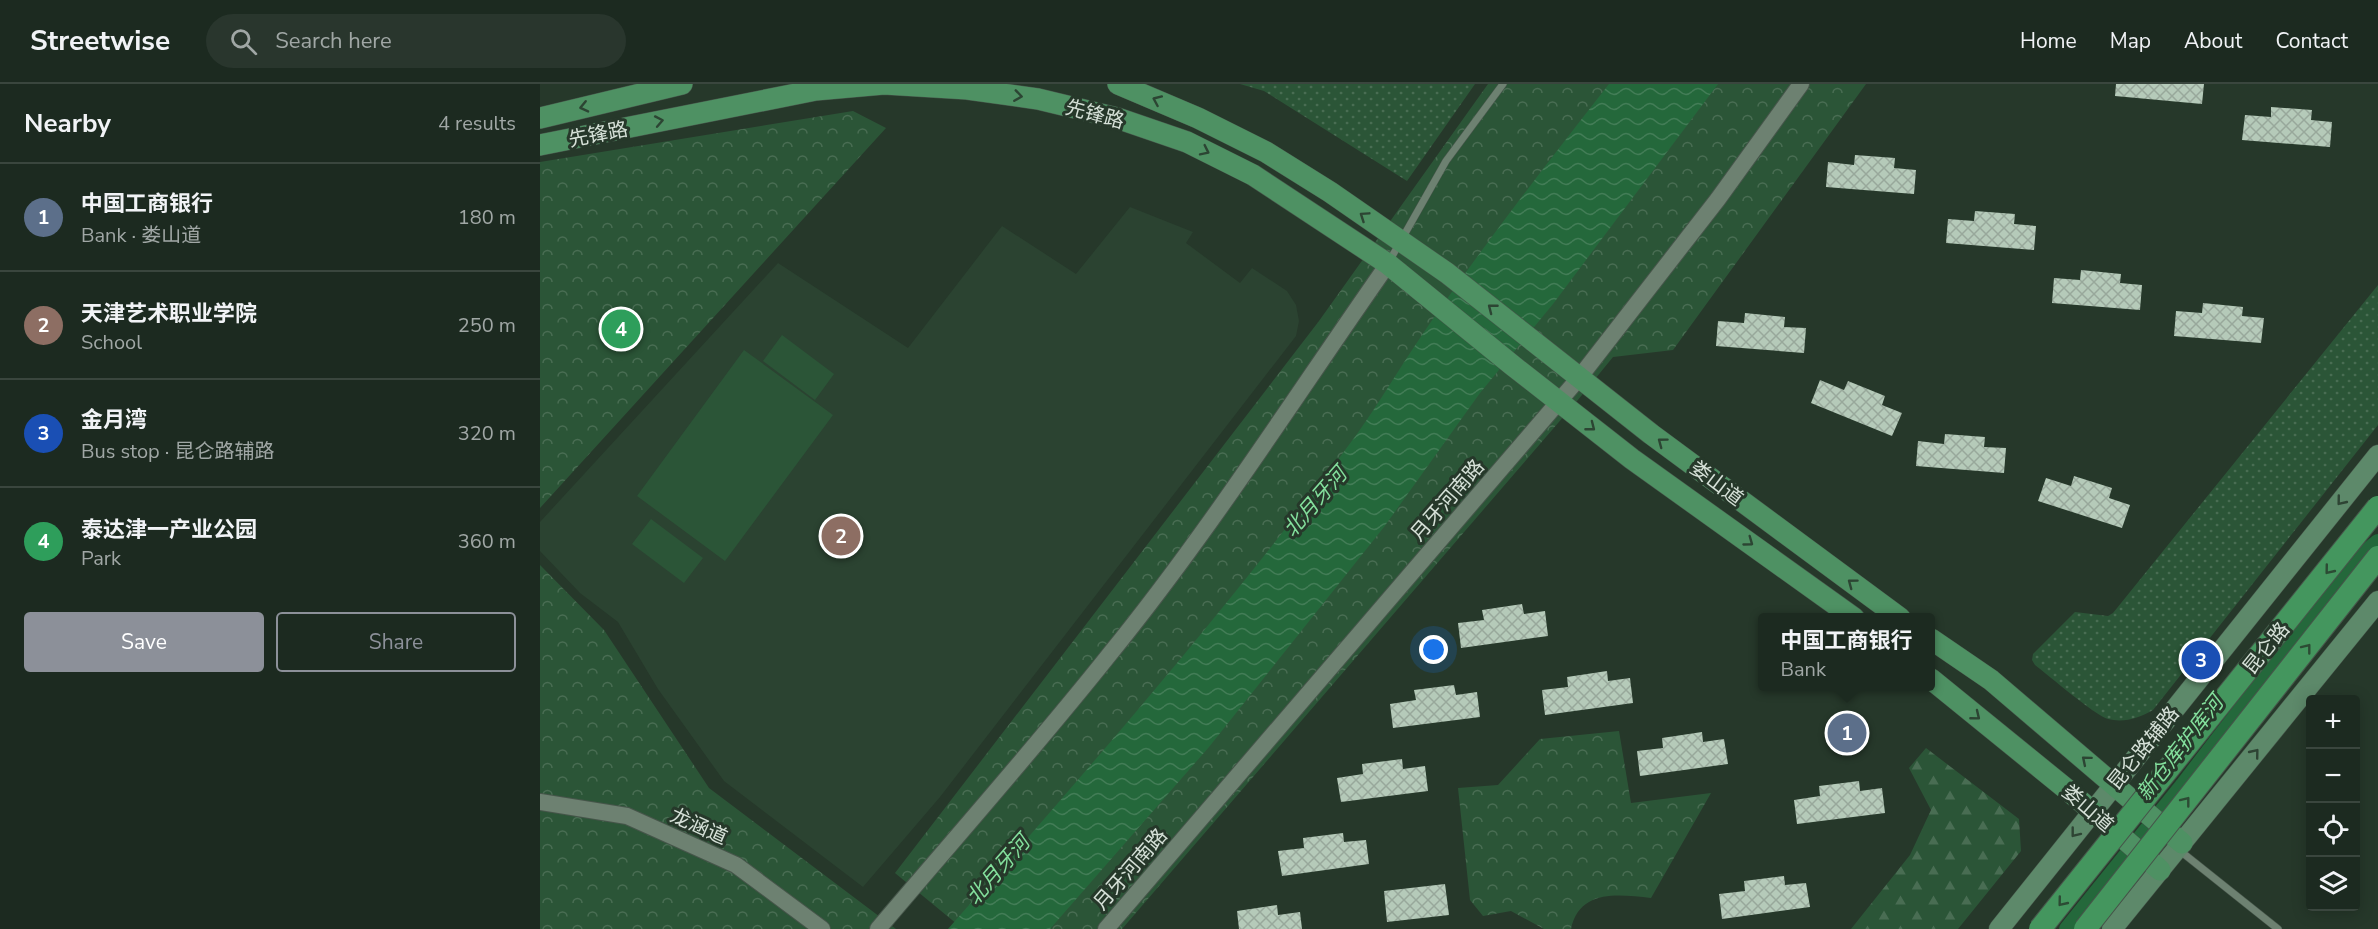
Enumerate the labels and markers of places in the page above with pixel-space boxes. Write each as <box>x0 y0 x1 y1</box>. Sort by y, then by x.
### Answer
pin: 4 <box>602 306 640 352</box>
pin: 2 <box>822 514 860 558</box>
pin: 3 <box>2182 638 2220 682</box>
pin: 1 <box>1828 710 1866 756</box>

